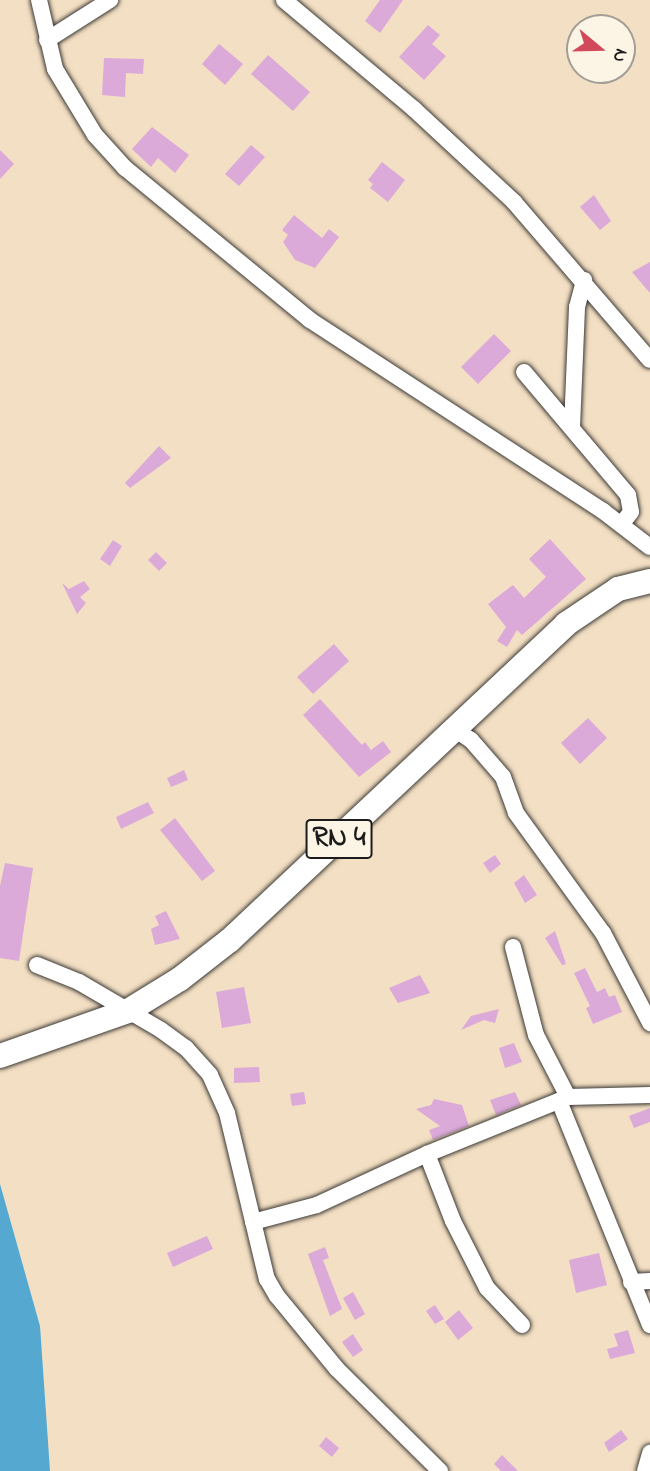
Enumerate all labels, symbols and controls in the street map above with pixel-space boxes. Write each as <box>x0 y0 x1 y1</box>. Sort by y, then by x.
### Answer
north arrow <box>566 14 636 84</box>
text: N <box>605 45 634 66</box>
road number: RN 4 <box>304 814 374 864</box>

